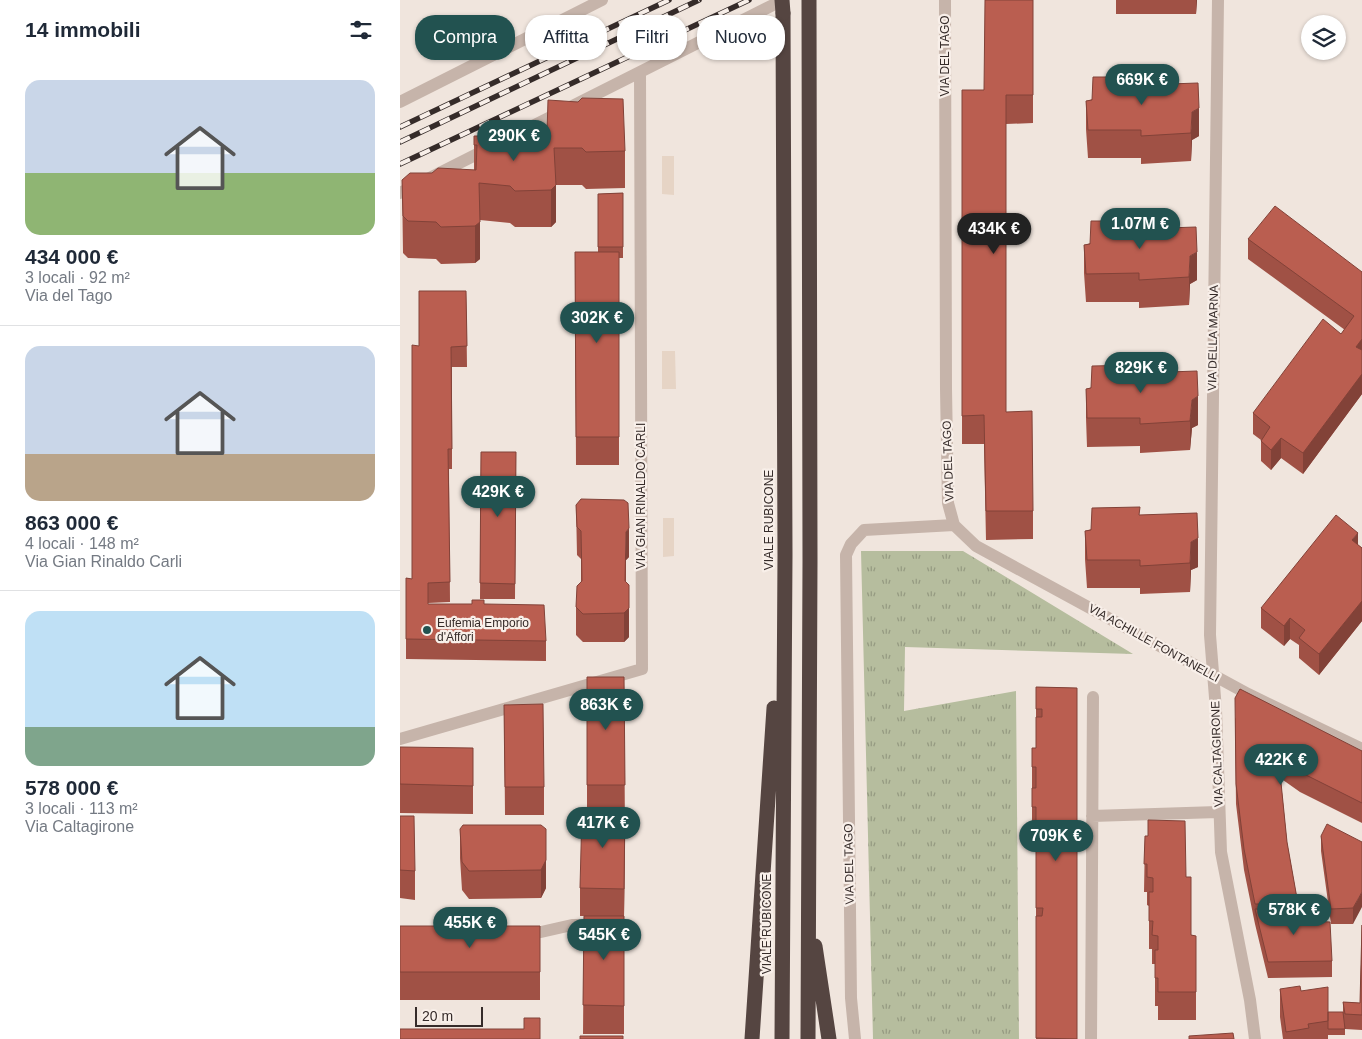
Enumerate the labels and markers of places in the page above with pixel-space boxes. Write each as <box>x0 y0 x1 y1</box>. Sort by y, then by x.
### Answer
pin: 669K € <box>1101 64 1183 106</box>
pin: 290K € <box>473 120 555 162</box>
pin: 1.07M € <box>1094 208 1186 250</box>
pin: 434K € <box>953 212 1035 255</box>
pin: 302K € <box>556 302 638 344</box>
pin: 829K € <box>1100 352 1182 394</box>
pin: 429K € <box>457 476 539 518</box>
place label: Eufemia Emporio d'Affori <box>437 616 529 644</box>
marker: Eufemia Emporio d'Affori <box>421 624 433 636</box>
pin: 863K € <box>565 688 647 731</box>
pin: 422K € <box>1240 744 1322 786</box>
pin: 417K € <box>562 806 644 849</box>
pin: 709K € <box>1015 820 1097 862</box>
pin: 578K € <box>1253 894 1335 936</box>
pin: 455K € <box>429 906 511 949</box>
pin: 545K € <box>563 918 645 961</box>

